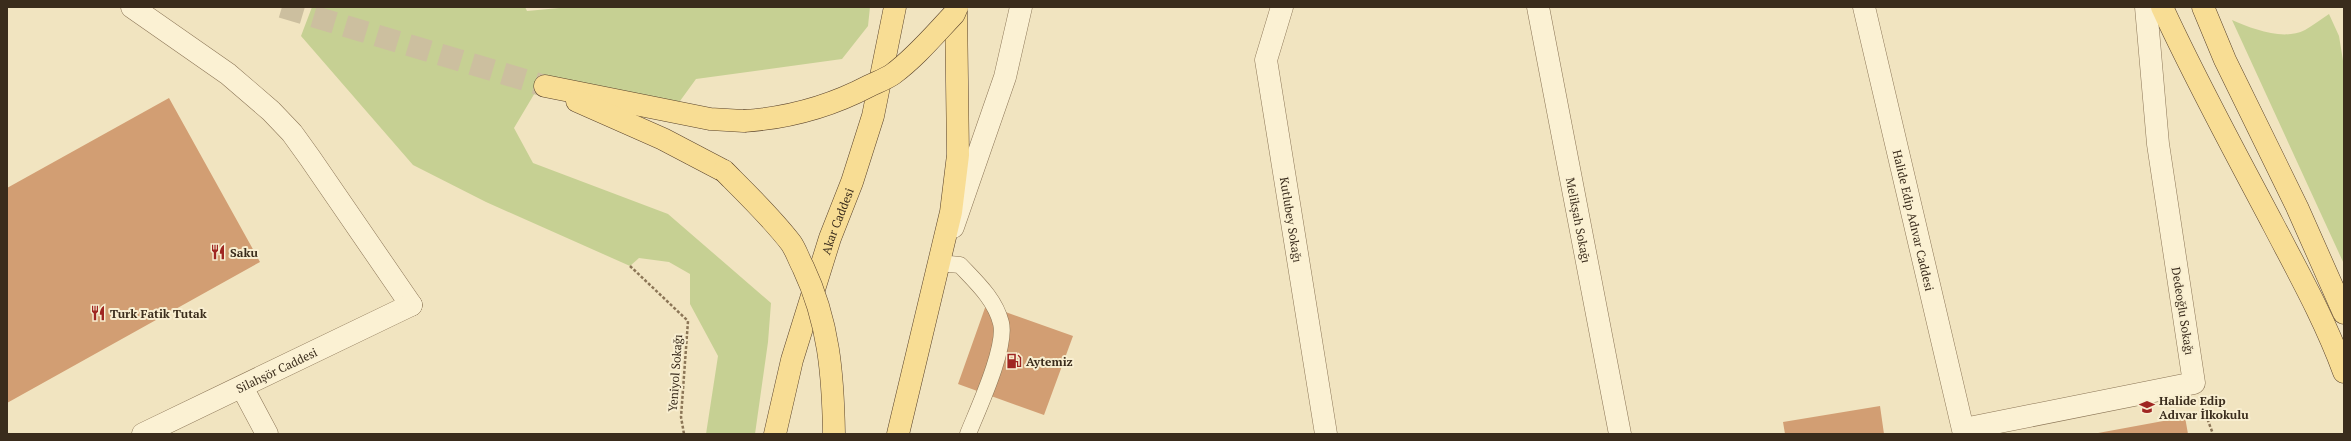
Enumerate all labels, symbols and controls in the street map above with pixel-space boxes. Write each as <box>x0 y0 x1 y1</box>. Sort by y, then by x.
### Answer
street label: Halide Edip Adıvar Caddesi <box>1890 148 1938 293</box>
street label: Kutlubey Sokağı <box>1277 176 1306 264</box>
street label: Melikşah Sokağı <box>1563 176 1595 264</box>
street label: Akar Caddesi <box>818 185 857 256</box>
restaurant icon: Saku <box>209 243 227 261</box>
place label: Saku <box>230 245 258 260</box>
street label: Dedeoğlu Sokağı <box>2169 266 2197 356</box>
restaurant icon: Turk Fatik Tutak <box>89 304 107 322</box>
place label: Turk Fatik Tutak <box>110 306 207 321</box>
street label: Yeniyol Sokağı <box>665 333 685 412</box>
street label: Silahşör Caddesi <box>233 344 320 396</box>
fuel station icon: Aytemiz <box>1005 352 1023 370</box>
place label: Aytemiz <box>1026 354 1073 369</box>
place label: Halide Edip Adıvar İlkokulu <box>2159 393 2249 422</box>
school or university icon: Halide Edip Adıvar İlkokulu <box>2138 398 2156 416</box>

